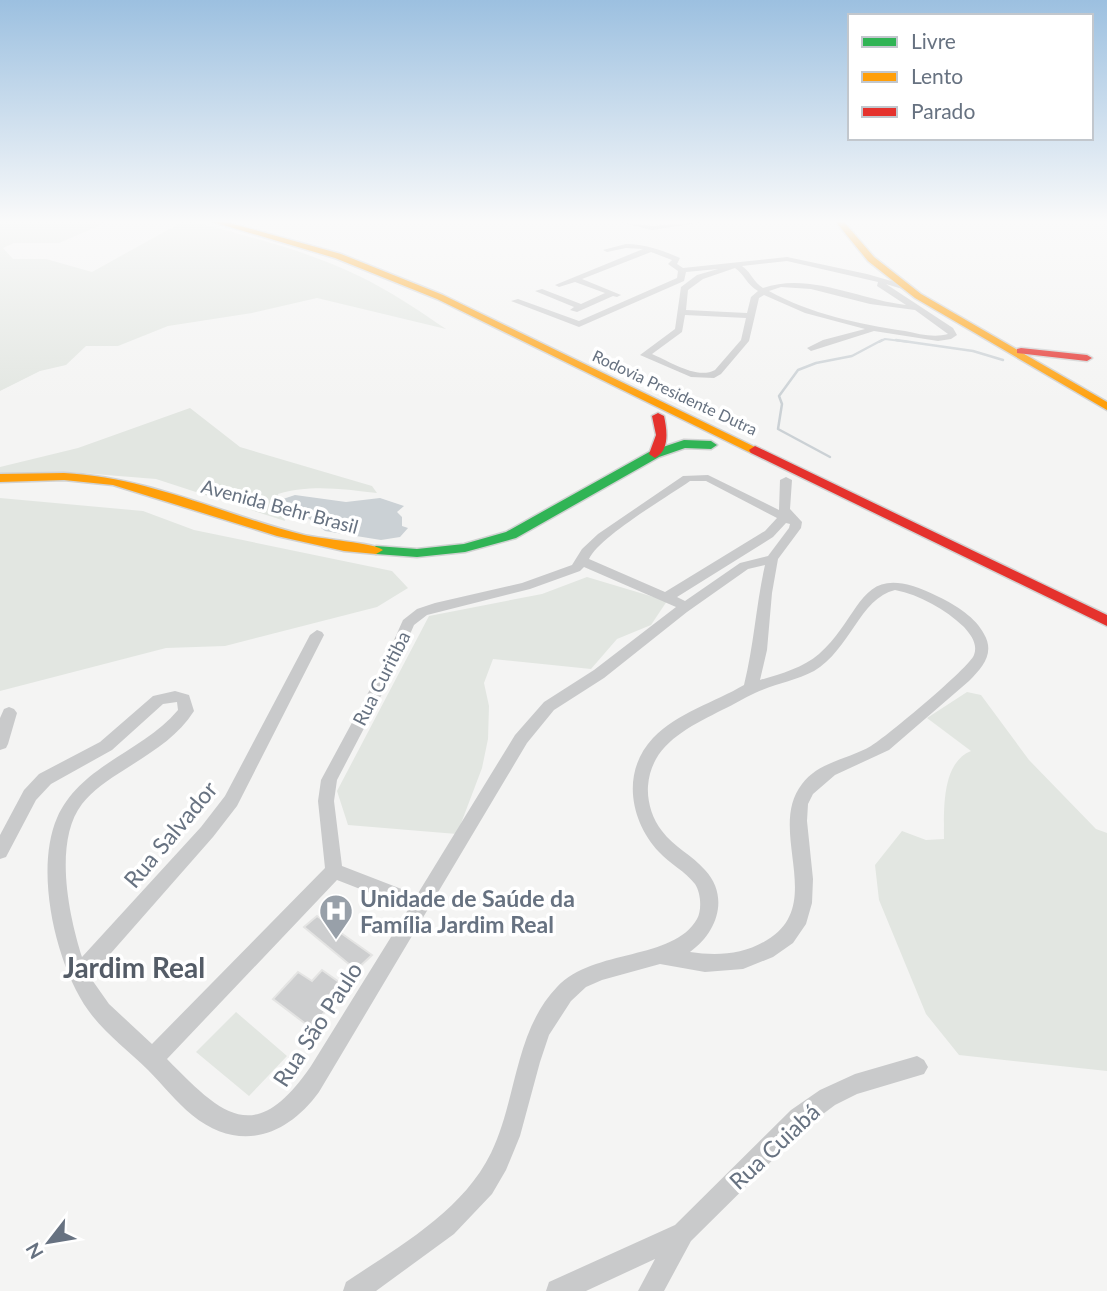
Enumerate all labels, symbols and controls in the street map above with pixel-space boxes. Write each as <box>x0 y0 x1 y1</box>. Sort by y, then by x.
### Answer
legend <box>848 14 1093 140</box>
text: Livre <box>911 28 956 53</box>
text: Lento <box>911 63 963 88</box>
text: Parado <box>911 98 975 123</box>
street label: Rodovia Presidente Dutra <box>590 345 760 439</box>
street label: Avenida Behr Brasil <box>199 474 361 538</box>
street label: Rua Curitiba <box>347 627 415 729</box>
street label: Rua Salvador <box>117 775 223 893</box>
place label: Unidade de Saúde da Família Jardim Real <box>360 884 575 938</box>
hospital icon: Unidade de Saúde da Família Jardim Real <box>317 892 355 941</box>
district label: Jardim Real <box>63 950 205 984</box>
street label: Rua São Paulo <box>266 956 368 1092</box>
street label: Rua Cuiabá <box>723 1097 825 1195</box>
north arrow <box>14 1207 84 1277</box>
text: N <box>20 1239 48 1263</box>

